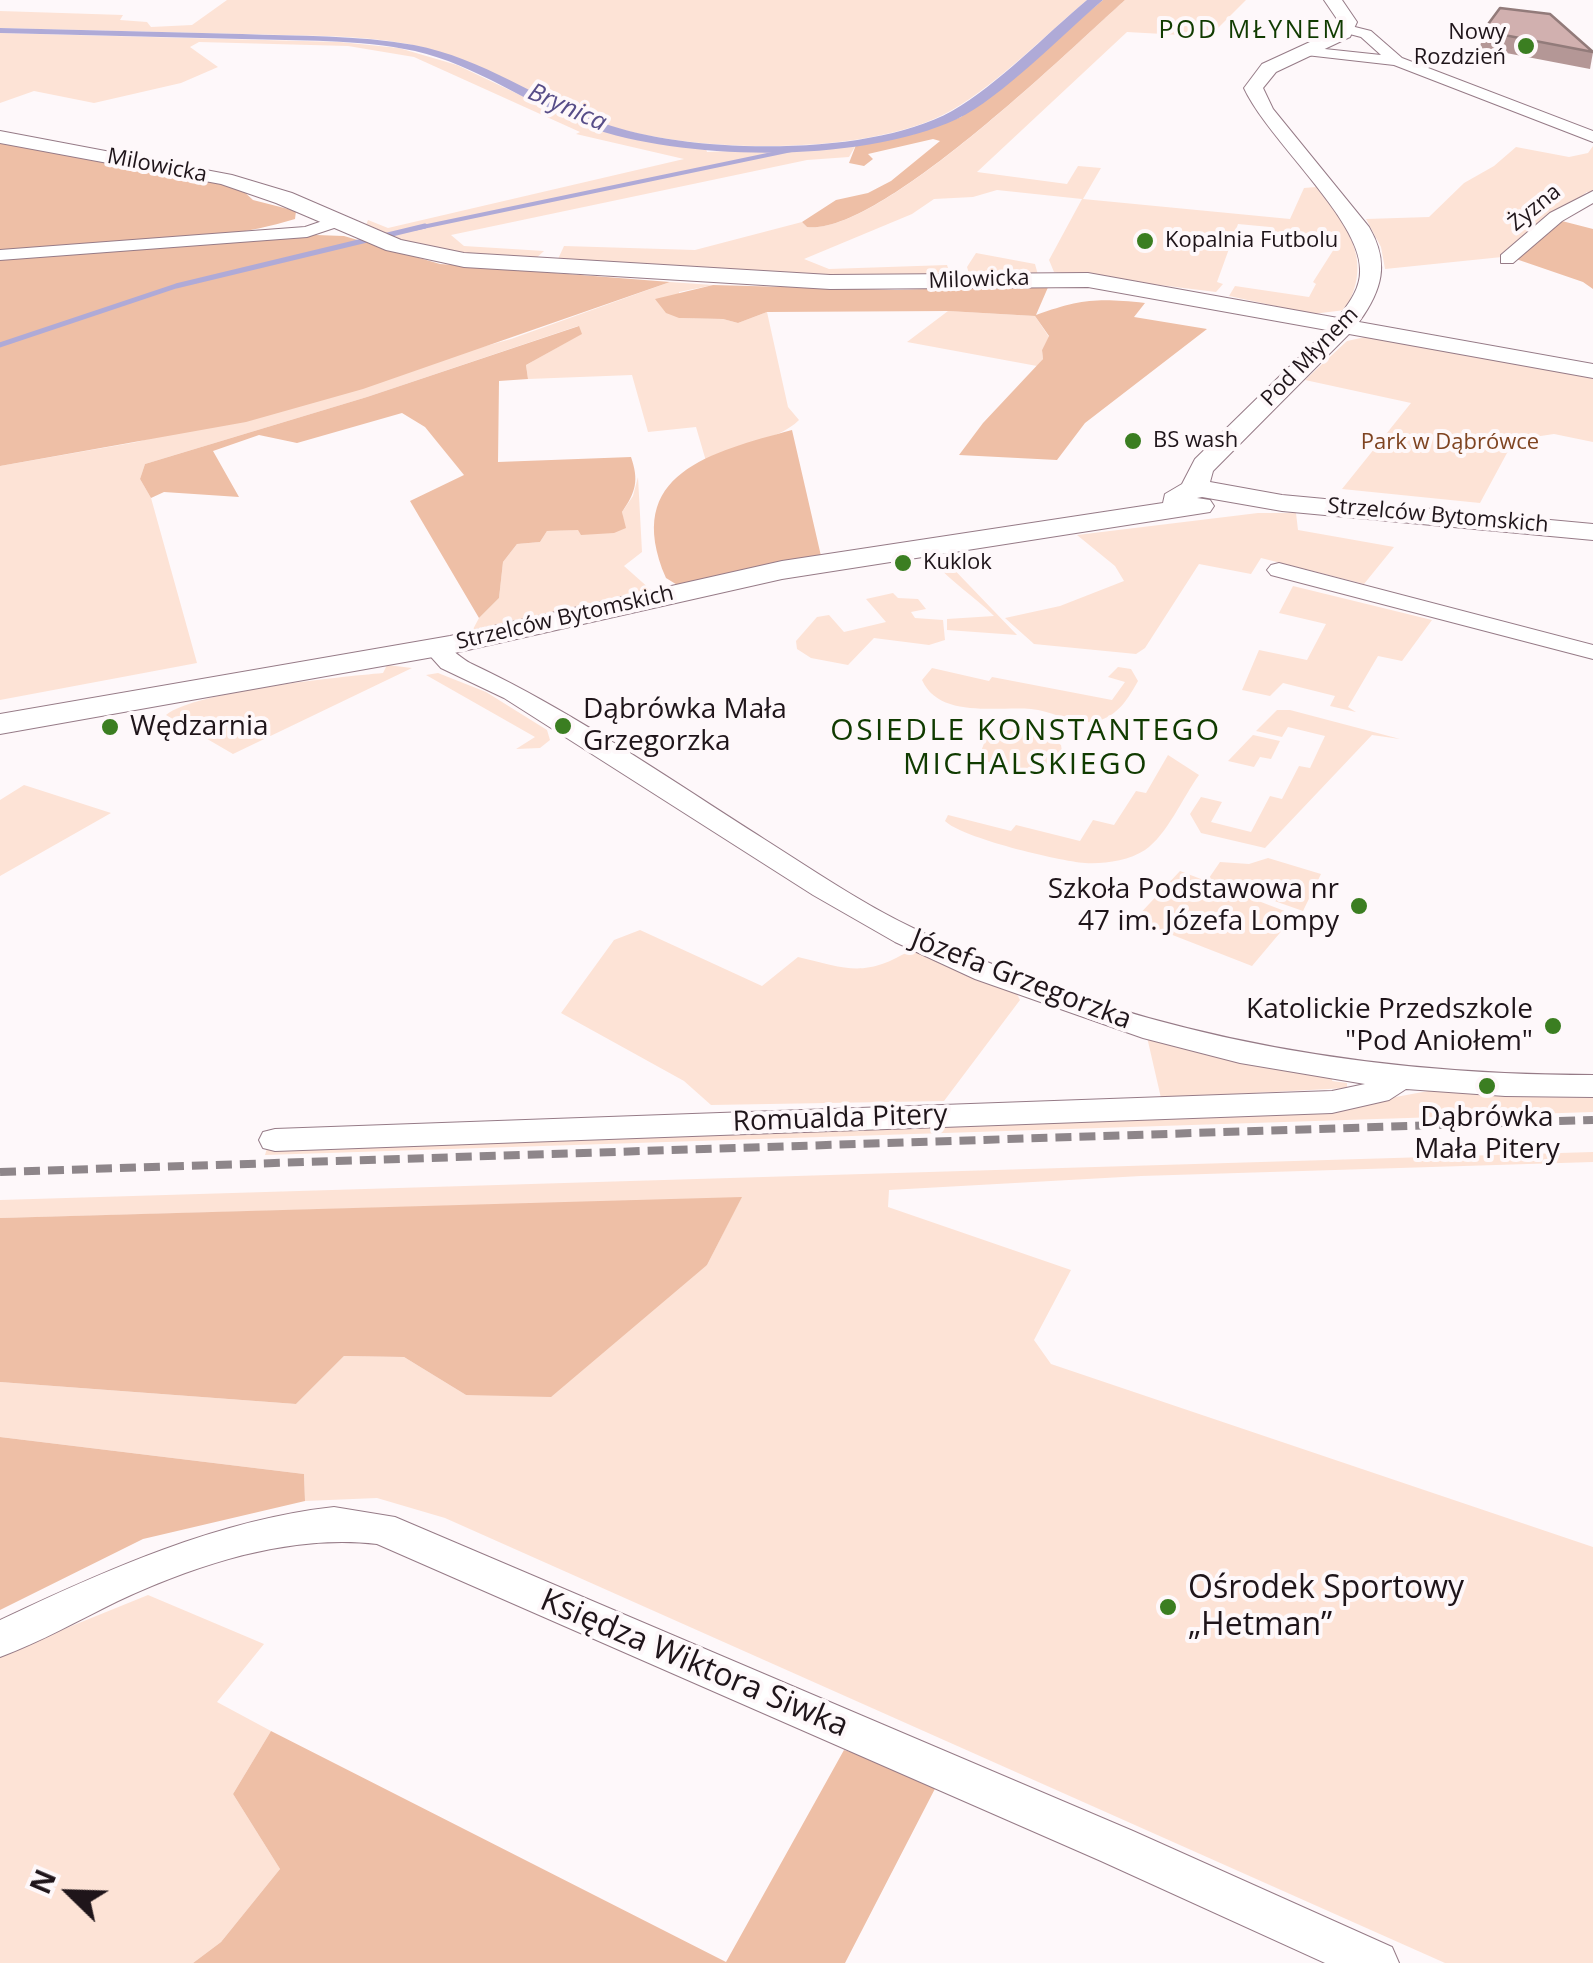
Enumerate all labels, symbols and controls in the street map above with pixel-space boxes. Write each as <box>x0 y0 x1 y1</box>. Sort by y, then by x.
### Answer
district label: POD MŁYNEM <box>1159 16 1347 46</box>
place label: Nowy Rozdzień <box>1414 20 1506 72</box>
marker: Nowy Rozdzień <box>1515 35 1537 57</box>
water label: Brynica <box>523 78 611 138</box>
street label: Milowicka <box>105 143 209 189</box>
street label: Żyzna <box>1504 179 1566 237</box>
place label: Kopalnia Futbolu <box>1165 228 1338 254</box>
marker: Kopalnia Futbolu <box>1134 230 1156 252</box>
street label: Milowicka <box>928 265 1030 295</box>
street label: Pod Młynem <box>1256 302 1364 412</box>
place label: BS wash <box>1153 428 1238 454</box>
marker: BS wash <box>1122 430 1144 452</box>
park label: Park w Dąbrówce <box>1361 430 1539 456</box>
street label: Strzelców Bytomskich <box>1326 493 1550 539</box>
place label: Kuklok <box>923 550 992 576</box>
marker: Kuklok <box>892 552 914 574</box>
street label: Strzelców Bytomskich <box>454 580 676 656</box>
place label: Dąbrówka Mała Grzegorzka <box>583 693 787 759</box>
place label: Wędzarnia <box>130 710 269 744</box>
district label: OSIEDLE KONSTANTEGO MICHALSKIEGO <box>830 713 1222 784</box>
marker: Dąbrówka Mała Grzegorzka <box>552 715 574 737</box>
marker: Wędzarnia <box>99 716 121 738</box>
place label: Szkoła Podstawowa nr 47 im. Józefa Lompy <box>1048 873 1339 939</box>
marker: Szkoła Podstawowa nr 47 im. Józefa Lompy <box>1348 895 1370 917</box>
street label: Józefa Grzegorzka <box>906 923 1136 1037</box>
place label: Katolickie Przedszkole "Pod Aniołem" <box>1246 993 1533 1059</box>
marker: Katolickie Przedszkole "Pod Aniołem" <box>1542 1015 1564 1037</box>
marker: Dąbrówka Mała Pitery <box>1476 1075 1498 1097</box>
street label: Romualda Pitery <box>732 1098 948 1140</box>
place label: Dąbrówka Mała Pitery <box>1414 1101 1560 1167</box>
place label: Ośrodek Sportowy „Hetman” <box>1188 1570 1464 1645</box>
street label: Księdza Wiktora Siwka <box>534 1582 854 1746</box>
marker: Ośrodek Sportowy „Hetman” <box>1157 1596 1179 1618</box>
north arrow <box>20 1843 120 1943</box>
text: N <box>20 1863 64 1899</box>

